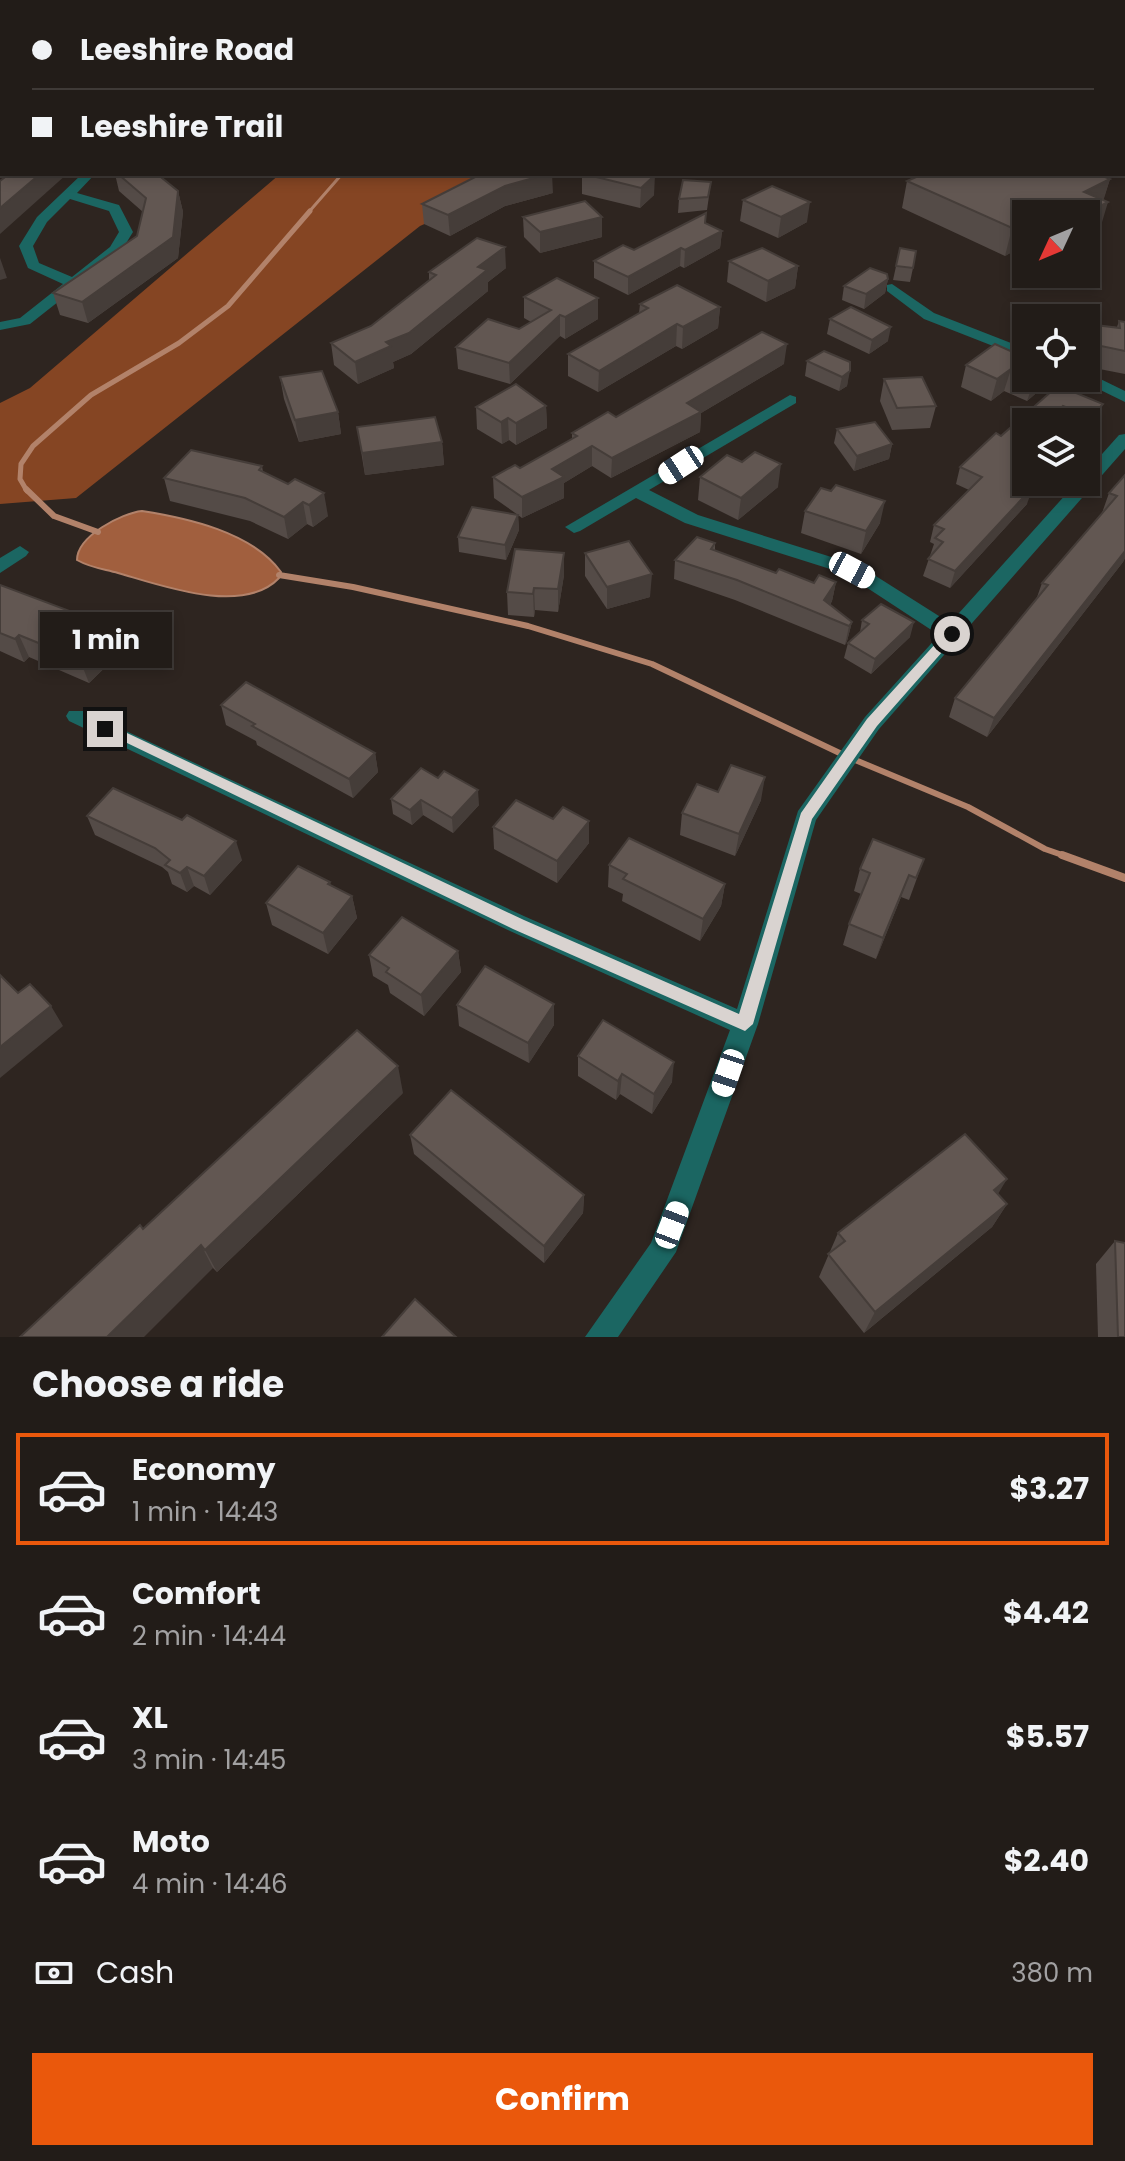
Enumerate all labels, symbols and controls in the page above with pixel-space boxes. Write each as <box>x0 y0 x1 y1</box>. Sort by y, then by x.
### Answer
text: Leeshire Road <box>80 28 294 71</box>
text: Leeshire Trail <box>80 105 283 148</box>
north arrow <box>1012 200 1100 288</box>
map controls <box>1012 200 1100 496</box>
button: locate <box>1012 304 1100 392</box>
button: layers <box>1012 408 1100 496</box>
car <box>654 442 708 488</box>
car <box>825 548 879 592</box>
callout: 1 min <box>39 613 171 669</box>
route start <box>934 616 970 652</box>
text: 1 min <box>72 622 140 658</box>
route end <box>87 711 123 747</box>
car <box>709 1046 747 1100</box>
car <box>652 1198 692 1252</box>
text: Choose a ride <box>32 1359 284 1410</box>
text: Economy <box>132 1448 276 1491</box>
icon: car <box>36 1453 108 1525</box>
text: $3.27 <box>1009 1467 1089 1510</box>
text: 1 min · 14:43 <box>132 1494 278 1530</box>
text: Comfort <box>132 1572 261 1615</box>
icon: car <box>36 1577 108 1649</box>
text: $4.42 <box>1003 1591 1089 1634</box>
text: 2 min · 14:44 <box>132 1618 286 1654</box>
text: XL <box>132 1696 168 1739</box>
icon: car <box>36 1701 108 1773</box>
text: $5.57 <box>1006 1715 1089 1758</box>
text: 3 min · 14:45 <box>132 1742 286 1778</box>
text: Moto <box>132 1820 210 1863</box>
icon: car <box>36 1825 108 1897</box>
text: $2.40 <box>1004 1839 1089 1882</box>
text: 4 min · 14:46 <box>132 1866 288 1902</box>
icon: cash <box>32 1951 76 1995</box>
text: Cash <box>96 1951 174 1994</box>
text: 380 m <box>1011 1955 1093 1991</box>
button: Confirm <box>32 2053 1093 2145</box>

